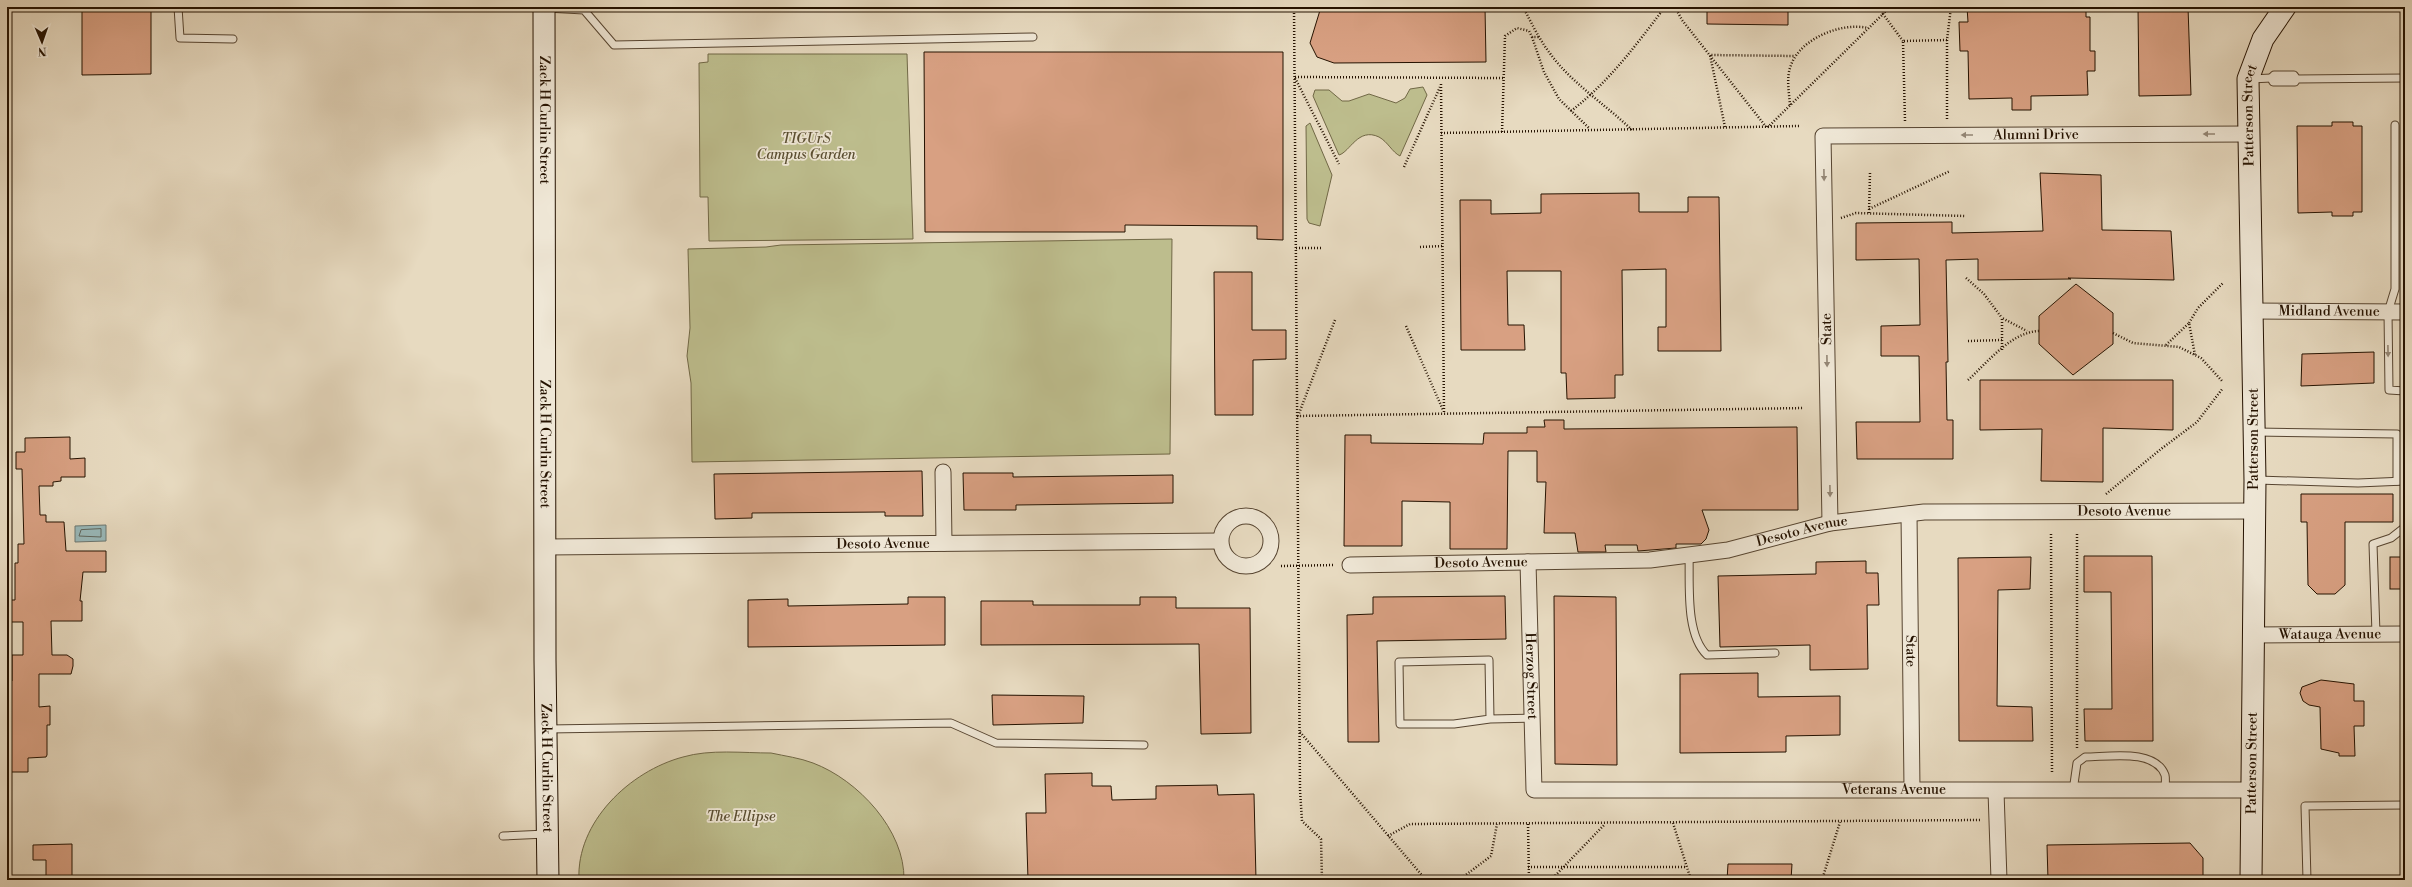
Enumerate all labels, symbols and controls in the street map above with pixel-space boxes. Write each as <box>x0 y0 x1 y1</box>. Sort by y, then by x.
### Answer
north arrow <box>22 22 62 62</box>
text: N <box>37 44 47 58</box>
street label: Zack H Curlin Street <box>535 55 553 185</box>
street label: Patterson Street <box>2239 62 2262 166</box>
street label: Alumni Drive <box>1992 126 2079 144</box>
park label: TIGUrS Campus Garden <box>756 130 856 164</box>
one-way arrow <box>2202 131 2215 137</box>
one-way arrow <box>1960 132 1973 138</box>
one-way arrow <box>1821 169 1827 182</box>
street label: Midland Avenue <box>2278 302 2380 321</box>
street label: State <box>1818 313 1836 345</box>
one-way arrow <box>2385 345 2392 357</box>
one-way arrow <box>1824 355 1830 368</box>
street label: Zack H Curlin Street <box>536 379 554 509</box>
street label: Patterson Street <box>2245 388 2263 490</box>
one-way arrow <box>1826 485 1833 497</box>
street label: Desoto Avenue <box>2077 502 2171 521</box>
street label: Desoto Avenue <box>1754 512 1849 551</box>
street label: Desoto Avenue <box>836 535 930 553</box>
street label: Desoto Avenue <box>1434 553 1528 573</box>
street label: Watauga Avenue <box>2278 625 2381 644</box>
street label: Herzog Street <box>1521 632 1541 720</box>
street label: State <box>1901 635 1920 667</box>
street label: Zack H Curlin Street <box>537 703 556 833</box>
street label: Patterson Street <box>2243 712 2262 814</box>
street label: Veterans Avenue <box>1841 781 1946 799</box>
park label: The Ellipse <box>706 808 776 826</box>

